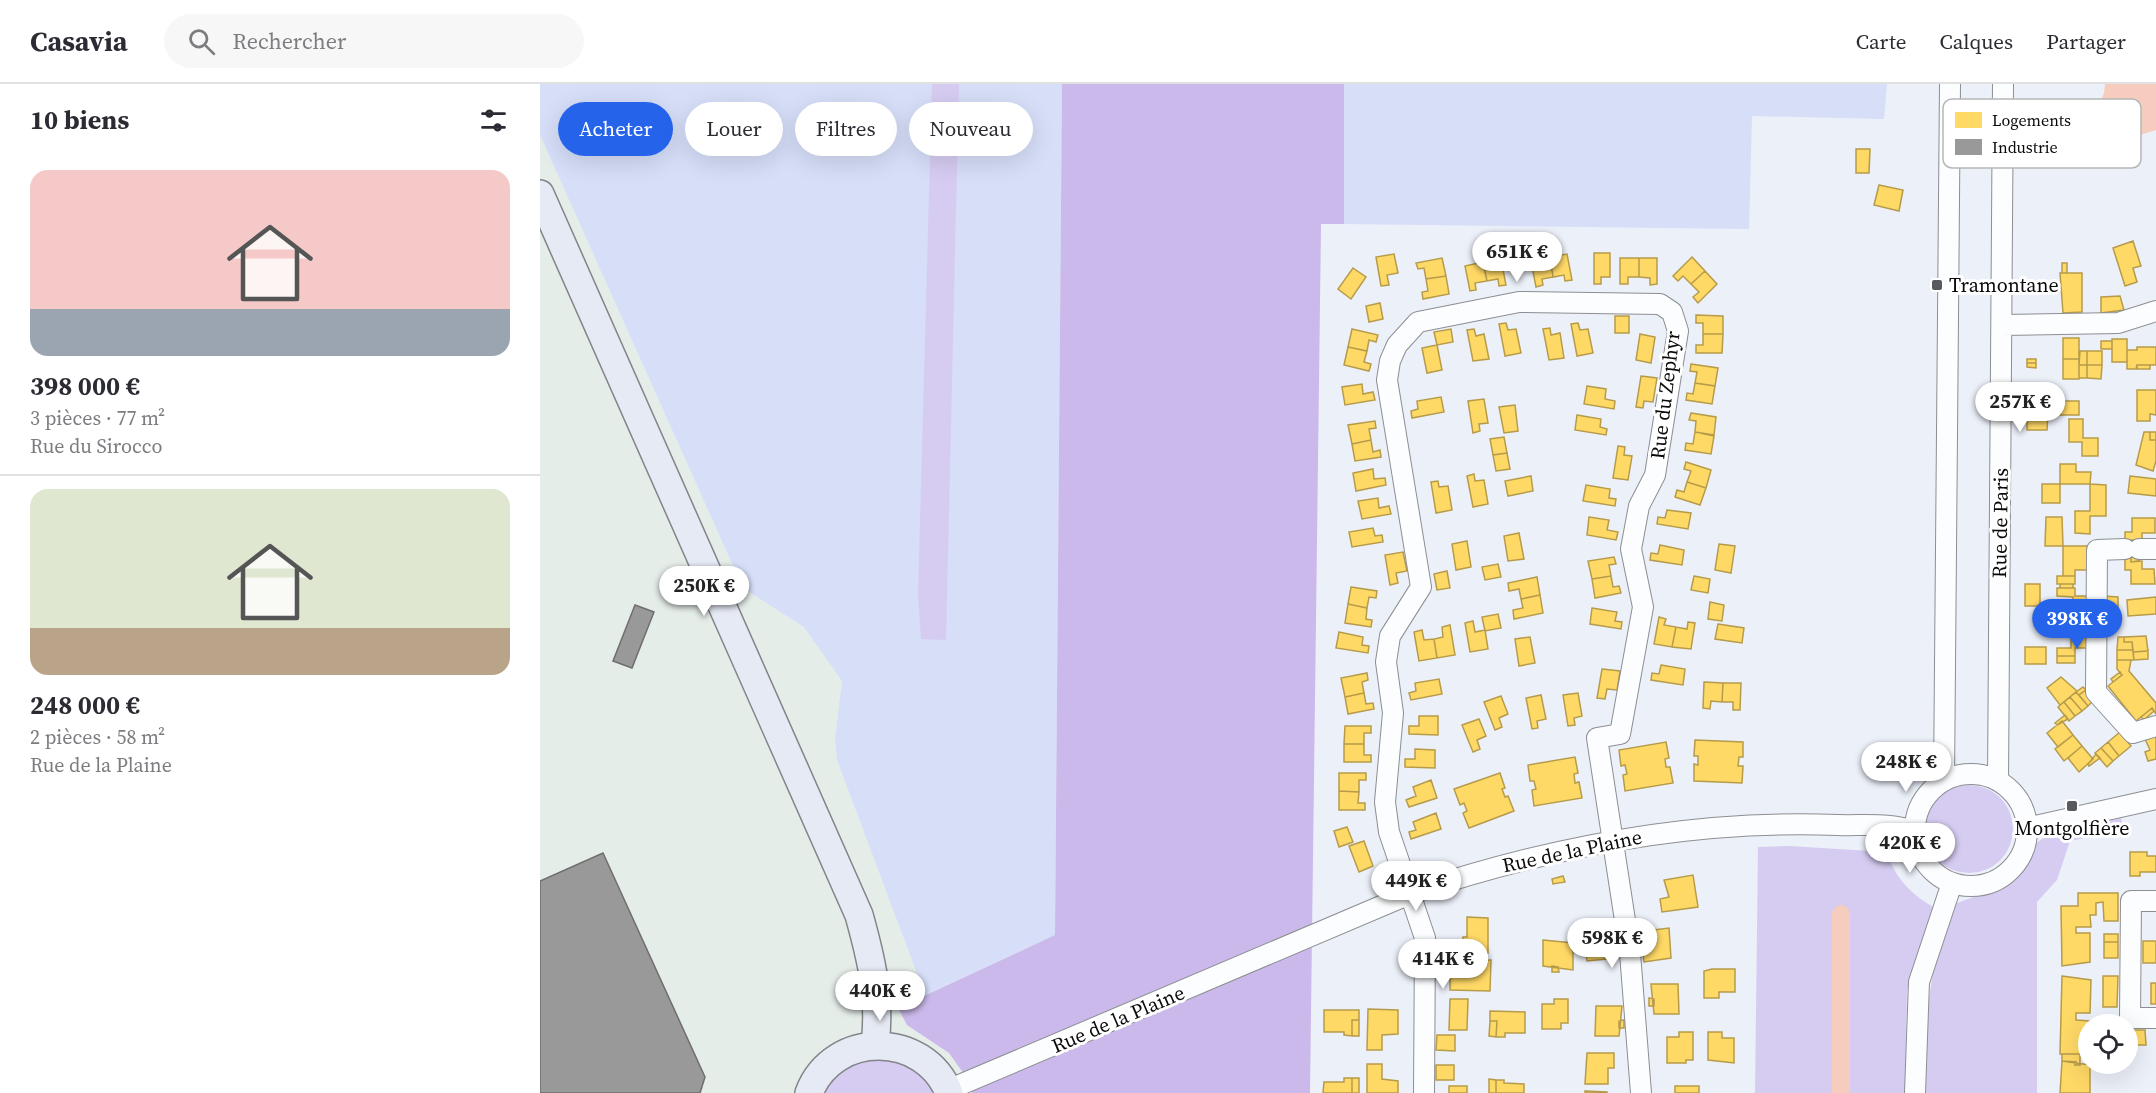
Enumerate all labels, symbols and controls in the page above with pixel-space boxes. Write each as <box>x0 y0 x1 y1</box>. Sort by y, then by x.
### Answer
search box <box>164 14 584 68</box>
text: Casavia <box>30 22 128 60</box>
icon: search <box>185 25 218 58</box>
text: Rechercher <box>233 26 346 56</box>
text: Carte <box>1856 27 1906 56</box>
text: Calques <box>1939 27 2013 56</box>
text: Partager <box>2046 27 2126 56</box>
legend <box>1943 99 2141 168</box>
text: 10 biens <box>30 102 129 138</box>
chip: Acheter <box>558 102 673 156</box>
chip: Louer <box>685 102 783 156</box>
chip: Filtres <box>795 102 897 156</box>
chip: Nouveau <box>909 102 1033 156</box>
icon: filters <box>477 104 510 137</box>
text: Logements <box>1992 109 2071 131</box>
text: Industrie <box>1992 136 2058 158</box>
icon: home <box>216 209 324 317</box>
pin: 651K € <box>1468 232 1566 283</box>
text: 651K € <box>1486 237 1548 265</box>
place label: Tramontane <box>1949 271 2059 299</box>
marker: Tramontane <box>1930 278 1944 292</box>
street label: Rue du Zephyr <box>1643 329 1687 461</box>
text: 398 000 € <box>30 368 140 404</box>
pin: 257K € <box>1971 382 2069 433</box>
text: 257K € <box>1989 387 2051 415</box>
text: 3 pièces · 77 m² <box>30 404 165 432</box>
text: Rue du Sirocco <box>30 432 163 460</box>
street label: Rue de Paris <box>1985 468 2015 578</box>
icon: home <box>216 528 324 636</box>
pin: 250K € <box>655 566 753 617</box>
text: 250K € <box>673 571 735 599</box>
pin: 398K € <box>2028 599 2126 650</box>
text: 398K € <box>2046 604 2108 632</box>
text: 248 000 € <box>30 687 140 723</box>
text: 2 pièces · 58 m² <box>30 723 165 751</box>
pin: 248K € <box>1857 742 1955 793</box>
text: 248K € <box>1875 747 1937 775</box>
text: Rue de la Plaine <box>30 751 172 779</box>
marker: Montgolfière <box>2065 799 2079 813</box>
place label: Montgolfière <box>2015 814 2129 842</box>
street label: Rue de la Plaine <box>1500 823 1644 879</box>
pin: 420K € <box>1861 823 1959 874</box>
text: 420K € <box>1879 828 1941 856</box>
pin: 449K € <box>1367 861 1465 912</box>
text: 449K € <box>1385 866 1447 894</box>
pin: 598K € <box>1563 918 1661 969</box>
text: 598K € <box>1581 923 1643 951</box>
pin: 414K € <box>1394 939 1492 990</box>
text: 414K € <box>1412 944 1474 972</box>
pin: 440K € <box>831 971 929 1022</box>
text: 440K € <box>849 976 911 1004</box>
street label: Rue de la Plaine <box>1047 978 1189 1060</box>
map controls <box>2078 1014 2138 1074</box>
button: locate <box>2078 1014 2138 1074</box>

